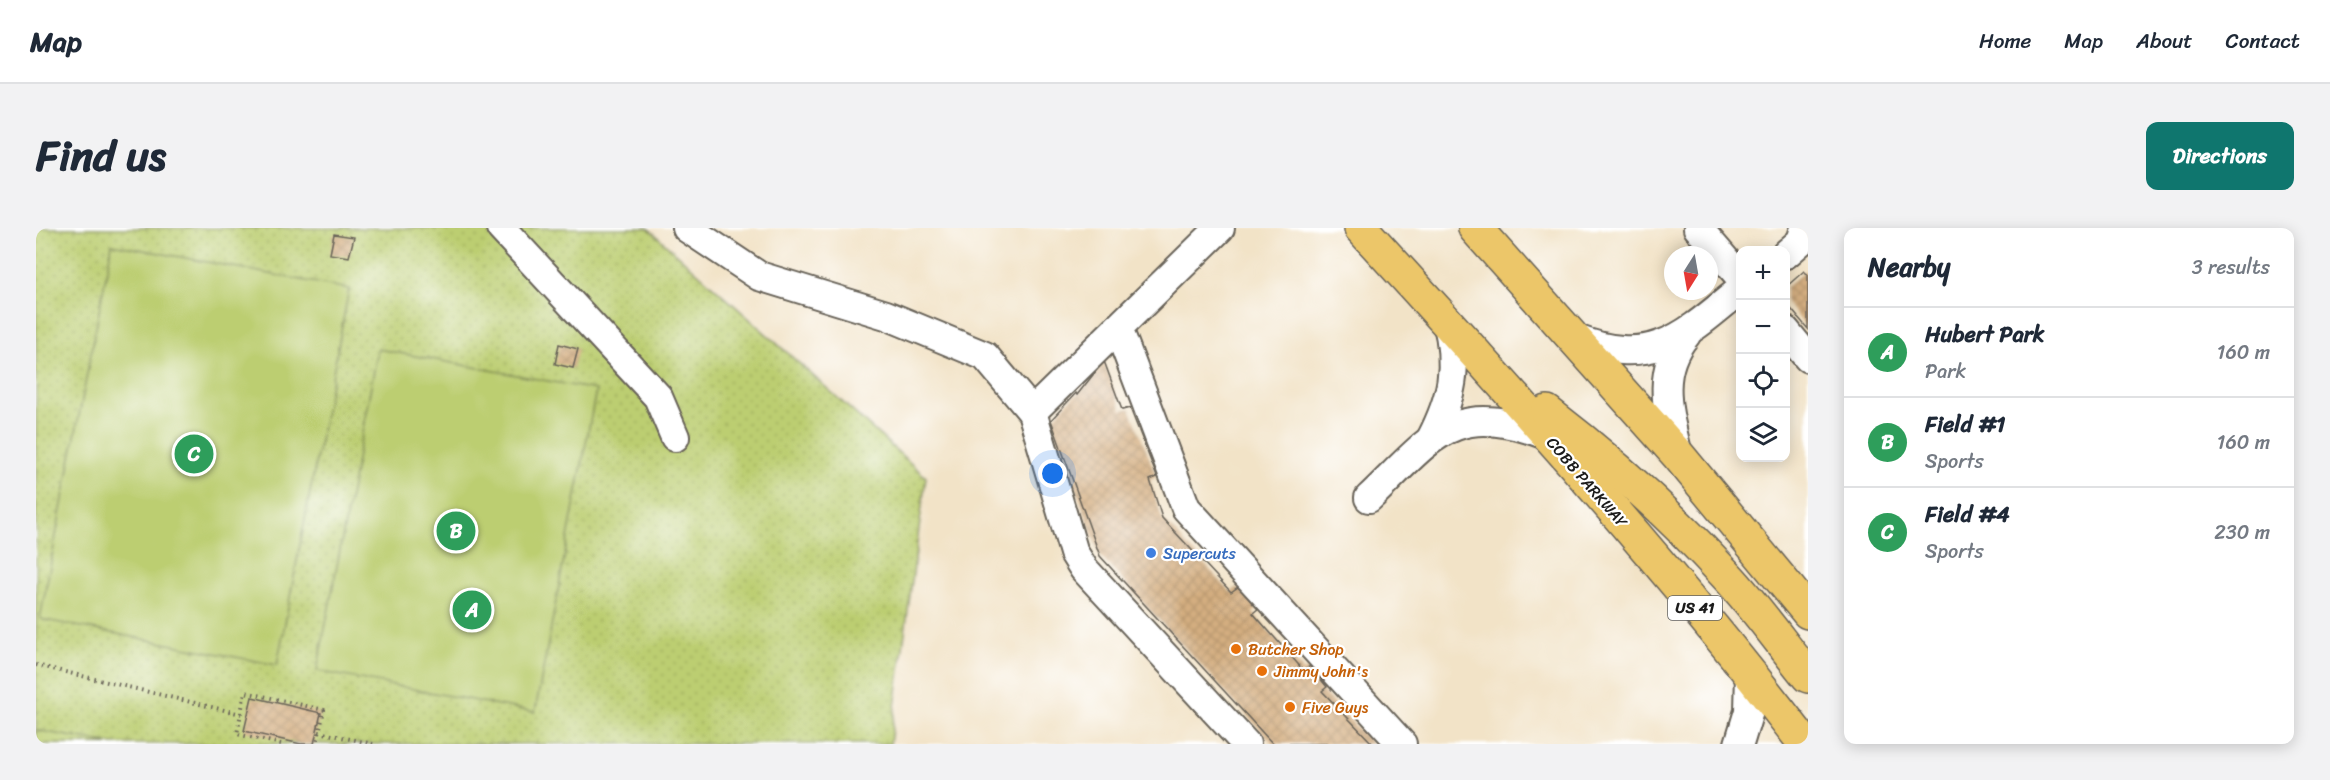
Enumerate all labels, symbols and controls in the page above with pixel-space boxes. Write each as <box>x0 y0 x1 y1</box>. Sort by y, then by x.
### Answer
text: Map <box>30 17 82 66</box>
text: Home <box>1979 22 2031 60</box>
text: Map <box>2064 22 2103 60</box>
text: About <box>2136 22 2193 60</box>
text: Contact <box>2226 22 2300 60</box>
text: Find us <box>36 119 166 193</box>
button: Directions <box>2146 122 2294 190</box>
text: Nearby <box>1868 244 1950 290</box>
north arrow <box>1664 246 1718 300</box>
map controls <box>1736 246 1790 462</box>
button: + <box>1736 246 1790 300</box>
text: 3 results <box>2192 250 2270 285</box>
button: − <box>1736 300 1790 354</box>
text: Hubert Park <box>1925 315 2044 354</box>
text: A <box>1881 335 1894 370</box>
text: 160 m <box>2217 335 2270 370</box>
button: locate <box>1736 354 1790 408</box>
text: Park <box>1925 354 1966 389</box>
text: Field #1 <box>1925 405 2005 444</box>
button: layers <box>1736 408 1790 462</box>
text: B <box>1881 425 1894 460</box>
text: 160 m <box>2217 425 2270 460</box>
street label: COBB PARKWAY <box>1539 430 1636 535</box>
pin: C <box>174 432 214 476</box>
text: Sports <box>1925 444 1984 479</box>
your location <box>1038 459 1067 488</box>
text: Field #4 <box>1925 495 2010 534</box>
pin: B <box>436 508 476 554</box>
text: C <box>1881 515 1894 550</box>
text: 230 m <box>2214 515 2270 550</box>
text: Sports <box>1925 534 1984 569</box>
place label: Supercuts <box>1163 539 1236 568</box>
marker: Supercuts <box>1144 546 1158 560</box>
pin: A <box>452 588 492 632</box>
road number: US 41 <box>1668 596 1722 620</box>
place label: Butcher Shop <box>1248 635 1344 664</box>
marker: Butcher Shop <box>1229 642 1243 656</box>
place label: Jimmy John's <box>1273 657 1368 686</box>
marker: Jimmy John's <box>1255 664 1269 678</box>
place label: Five Guys <box>1302 693 1369 722</box>
marker: Five Guys <box>1283 700 1297 714</box>

